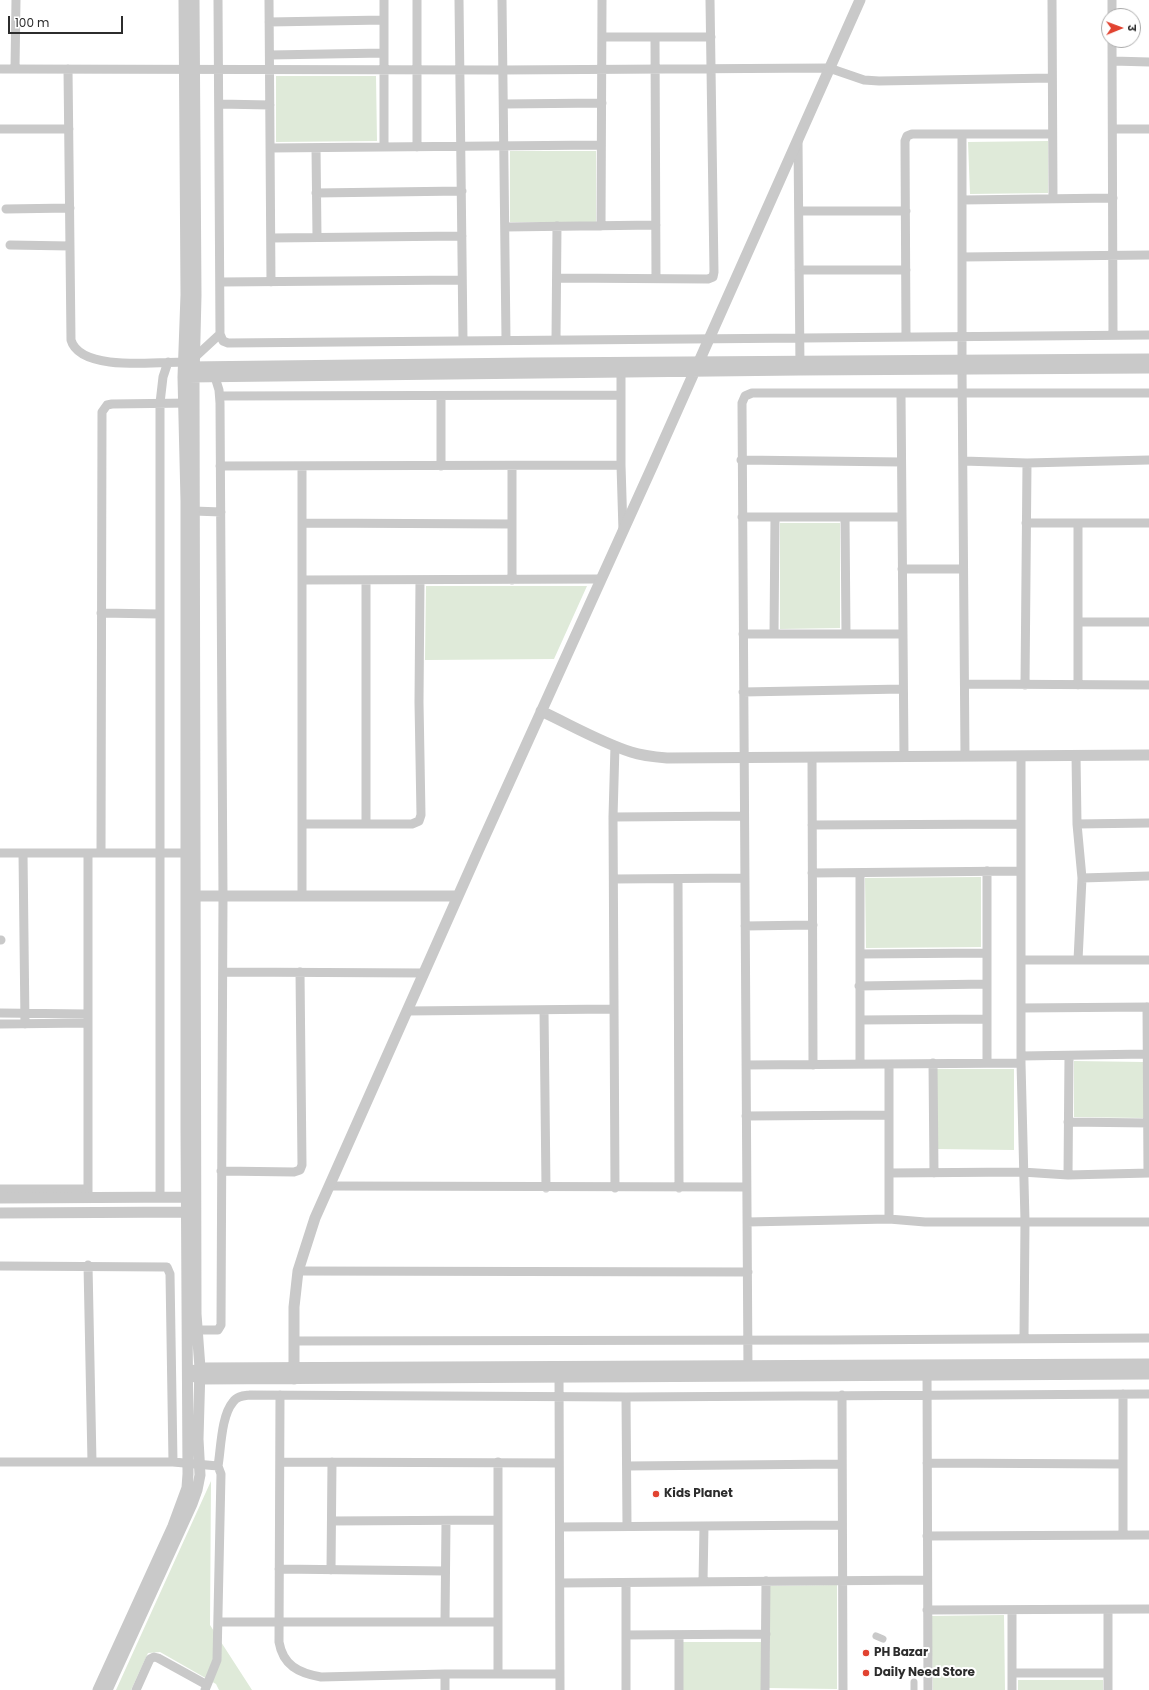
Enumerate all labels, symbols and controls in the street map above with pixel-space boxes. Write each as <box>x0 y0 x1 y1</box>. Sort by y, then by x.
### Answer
scale bar <box>10 8 125 34</box>
north arrow <box>1101 8 1141 48</box>
text: 100 m <box>15 14 49 31</box>
text: उ <box>1124 25 1140 31</box>
place label: Kids Planet <box>664 1487 733 1501</box>
marker: Kids Planet <box>651 1489 661 1499</box>
place label: PH Bazar <box>874 1646 928 1660</box>
marker: PH Bazar <box>861 1648 871 1658</box>
place label: Daily Need Store <box>874 1666 975 1680</box>
marker: Daily Need Store <box>861 1668 871 1678</box>

